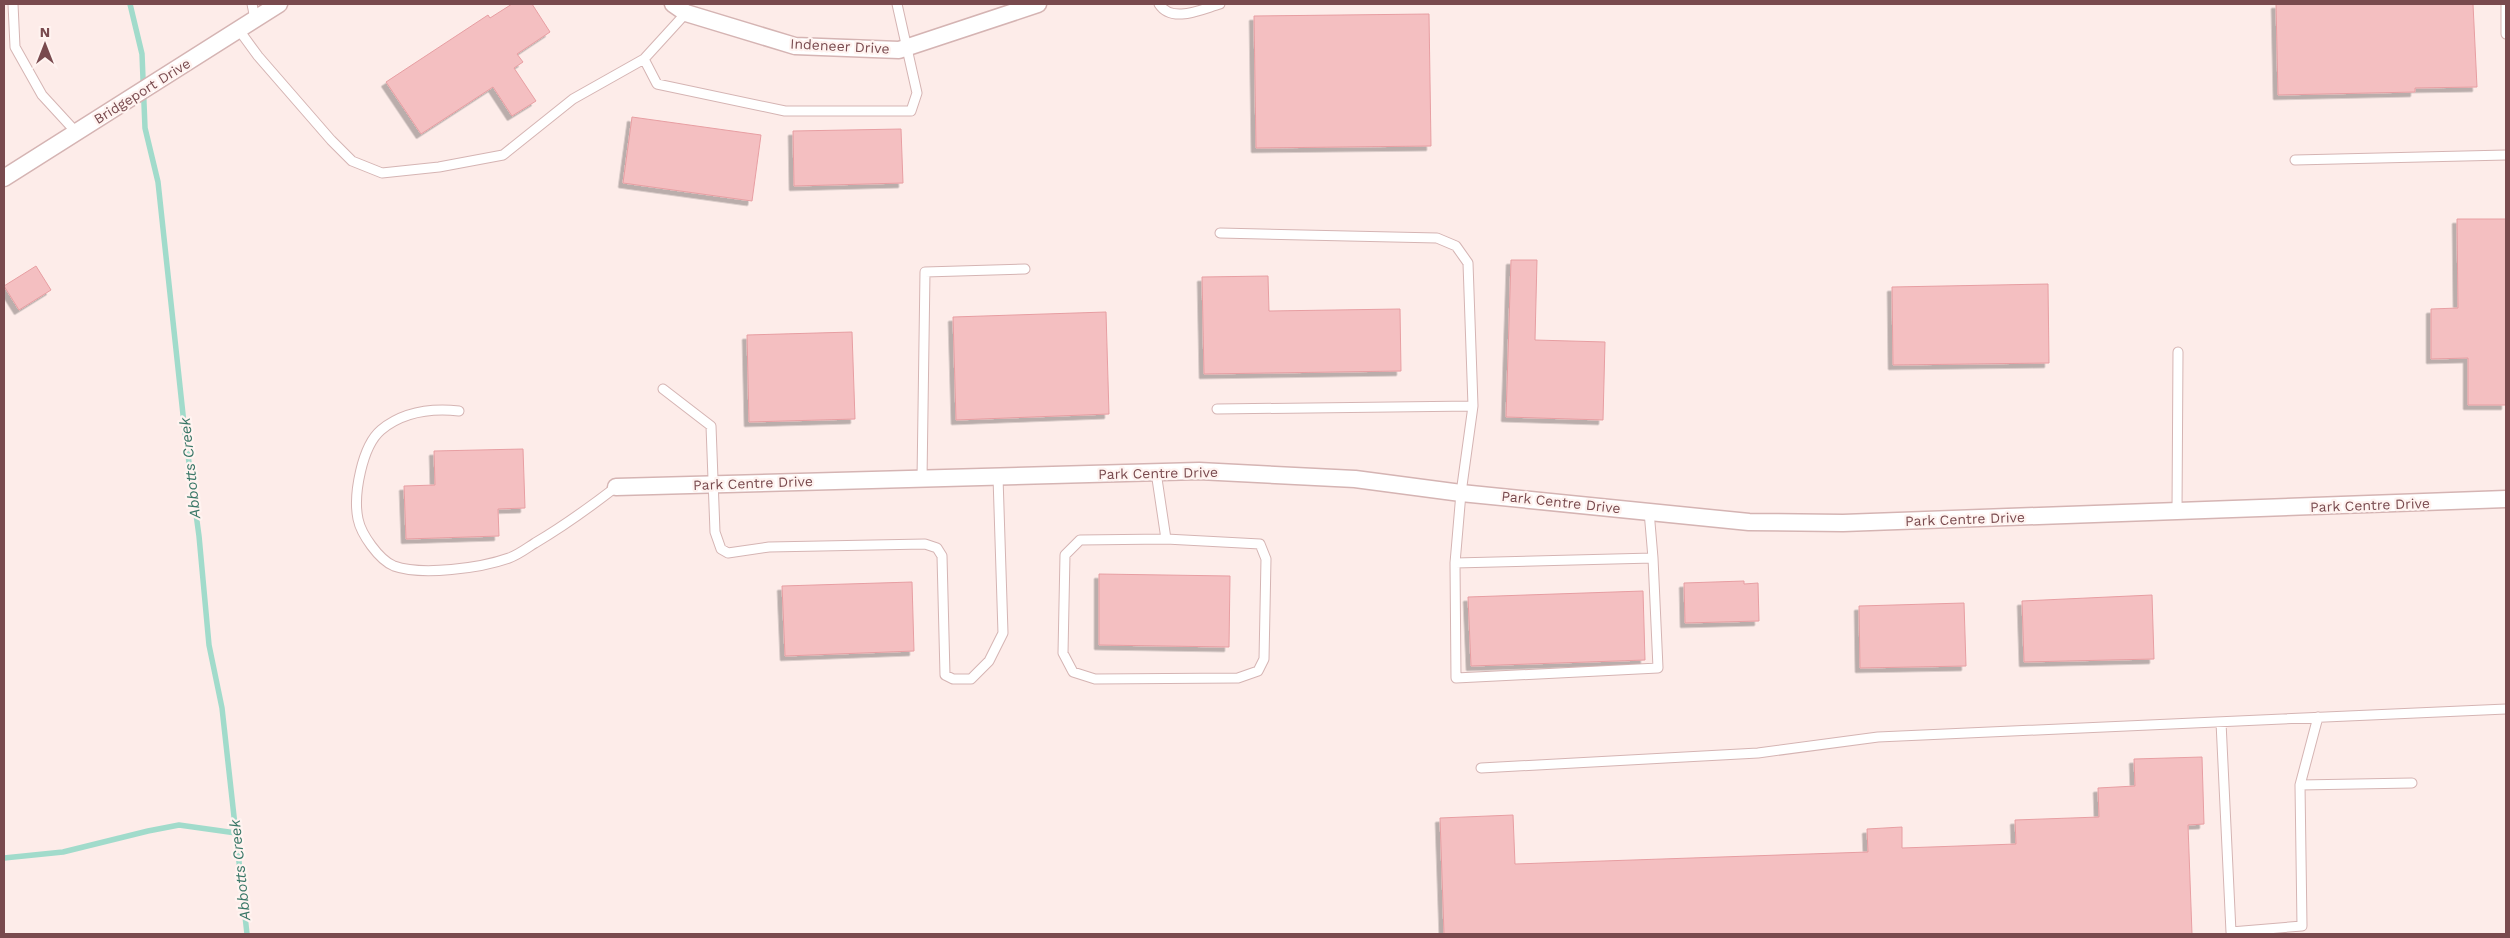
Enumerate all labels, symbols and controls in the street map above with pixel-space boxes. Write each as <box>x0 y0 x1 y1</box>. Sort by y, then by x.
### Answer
north arrow <box>20 20 70 70</box>
text: N <box>40 24 50 40</box>
street label: Indeneer Drive <box>790 35 890 57</box>
street label: Bridgeport Drive <box>91 55 193 127</box>
water label: Abbotts Creek <box>176 416 204 520</box>
street label: Park Centre Drive <box>1098 464 1218 482</box>
street label: Park Centre Drive <box>693 473 813 493</box>
street label: Park Centre Drive <box>1501 488 1621 516</box>
street label: Park Centre Drive <box>2310 495 2430 515</box>
street label: Park Centre Drive <box>1905 509 2025 529</box>
water label: Abbotts Creek <box>226 818 254 922</box>

